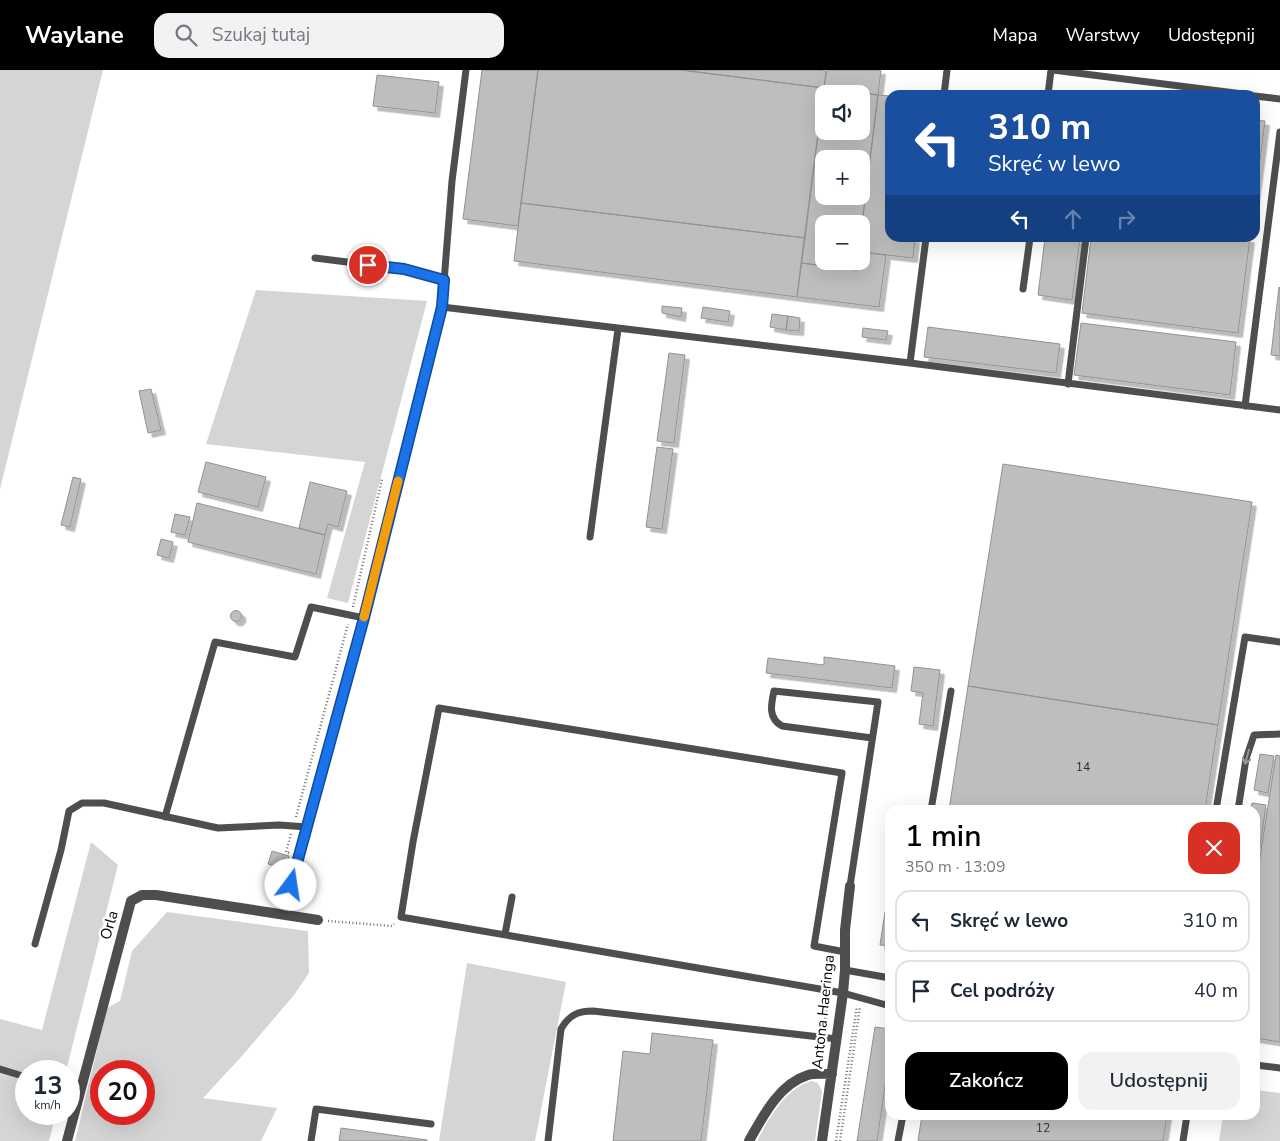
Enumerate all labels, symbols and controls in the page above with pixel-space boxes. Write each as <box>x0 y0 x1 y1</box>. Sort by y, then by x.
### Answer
search box <box>154 13 504 58</box>
text: Waylane <box>25 19 124 51</box>
icon: search <box>172 21 200 49</box>
text: Szukaj tutaj <box>212 22 310 48</box>
text: Mapa <box>993 23 1037 47</box>
text: Warstwy <box>1065 23 1140 47</box>
text: Udostępnij <box>1168 23 1255 47</box>
map controls <box>815 85 870 270</box>
button: sound <box>815 85 870 140</box>
text: 310 m <box>988 104 1091 151</box>
icon: left <box>905 110 970 175</box>
text: Skręć w lewo <box>988 149 1121 179</box>
button: + <box>815 150 870 205</box>
icon: left <box>1006 205 1034 233</box>
icon: ahead <box>1059 205 1087 233</box>
icon: right <box>1112 205 1140 233</box>
button: − <box>815 215 870 270</box>
pin <box>347 244 389 286</box>
icon: arrive <box>354 251 382 279</box>
one-way arrow <box>1242 748 1251 764</box>
house number: 14 <box>1076 759 1090 775</box>
text: 1 min <box>905 816 981 857</box>
button: close <box>1188 822 1240 874</box>
text: 350 m · 13:09 <box>905 856 1006 878</box>
position arrow <box>264 858 316 910</box>
icon: left <box>907 907 935 935</box>
street label: Orla <box>95 908 123 942</box>
text: Skręć w lewo <box>950 908 1068 934</box>
text: 310 m <box>1183 908 1238 934</box>
street label: Antona Haeringa <box>807 954 839 1070</box>
icon: arrive <box>907 977 935 1005</box>
text: Cel podróży <box>950 978 1054 1004</box>
text: 40 m <box>1194 978 1238 1004</box>
button: Zakończ <box>905 1052 1068 1110</box>
button: Udostępnij <box>1078 1052 1240 1110</box>
speed limit sign: 20 <box>90 1060 155 1125</box>
text: 13 <box>32 1069 63 1103</box>
text: km/h <box>34 1097 61 1113</box>
house number: 12 <box>1036 1120 1050 1136</box>

